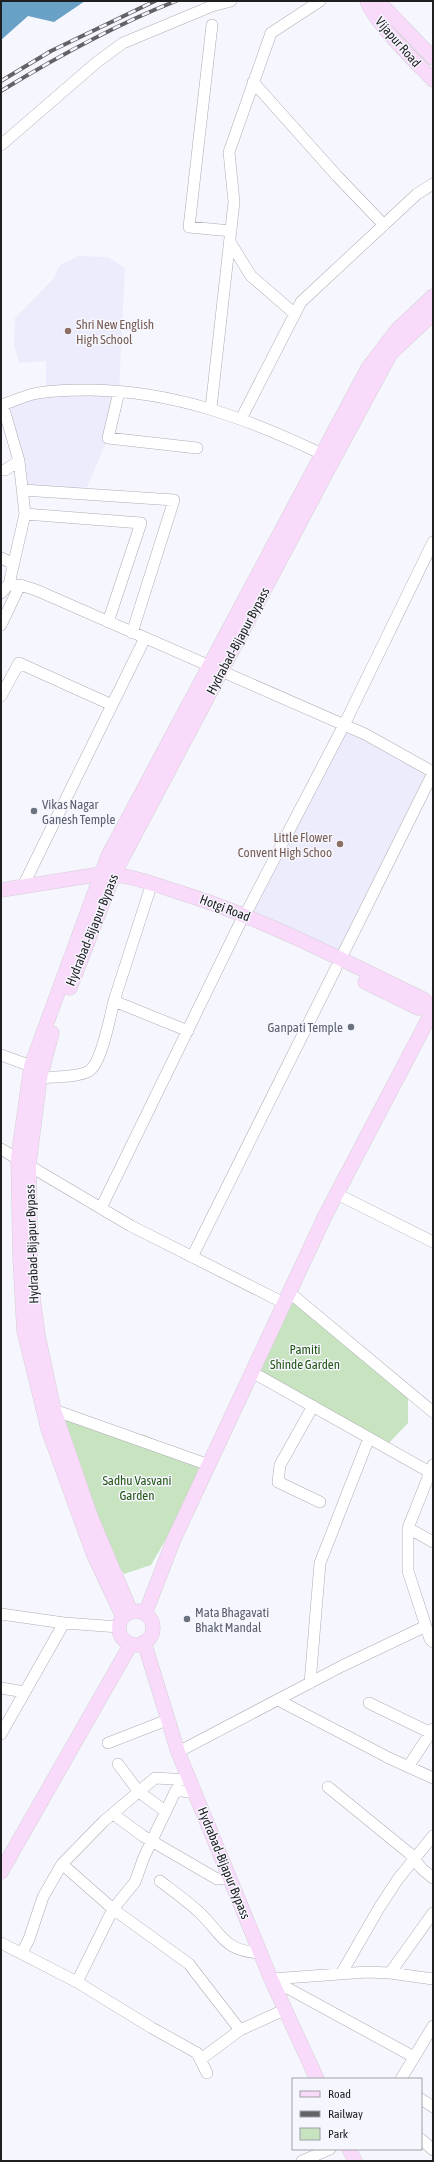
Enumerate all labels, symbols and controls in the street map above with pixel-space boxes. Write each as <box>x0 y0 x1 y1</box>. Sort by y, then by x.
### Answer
street label: Vijapur Road <box>372 14 424 70</box>
place label: Shri New English High School <box>76 317 154 347</box>
marker: Shri New English High School <box>63 326 73 336</box>
street label: Hydrabad-Bijapur Bypass <box>203 584 273 697</box>
place label: Vikas Nagar Ganesh Temple <box>42 797 115 827</box>
marker: Vikas Nagar Ganesh Temple <box>29 806 39 816</box>
place label: Little Flower Convent High Schoo <box>238 830 332 860</box>
marker: Little Flower Convent High Schoo <box>335 839 345 849</box>
street label: Hydrabad-Bijapur Bypass <box>63 871 121 988</box>
street label: Hotgi Road <box>198 892 252 924</box>
place label: Ganpati Temple <box>267 1020 343 1035</box>
marker: Ganpati Temple <box>346 1022 356 1032</box>
street label: Hydrabad-Bijapur Bypass <box>22 1184 42 1304</box>
park label: Pamiti Shinde Garden <box>270 1342 340 1372</box>
park label: Sadhu Vasvani Garden <box>102 1473 172 1503</box>
place label: Mata Bhagavati Bhakt Mandal <box>195 1605 269 1635</box>
marker: Mata Bhagavati Bhakt Mandal <box>182 1614 192 1624</box>
street label: Hydrabad-Bijapur Bypass <box>195 1805 253 1922</box>
legend <box>292 2078 422 2150</box>
text: Road <box>328 2087 351 2101</box>
text: Railway <box>328 2107 363 2121</box>
text: Park <box>328 2127 349 2141</box>

